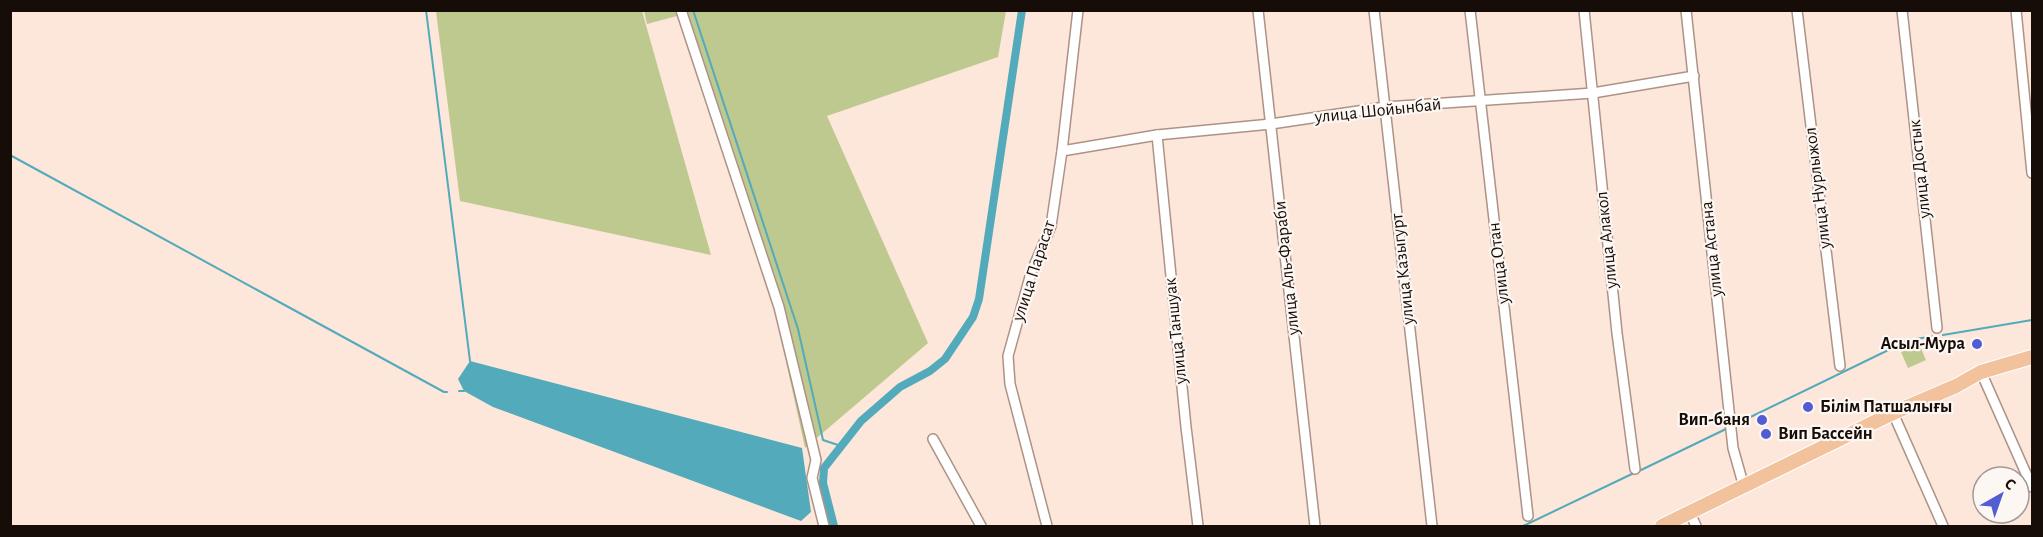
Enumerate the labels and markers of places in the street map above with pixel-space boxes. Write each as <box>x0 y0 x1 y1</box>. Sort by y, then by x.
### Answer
place label: Асыл-Мура <box>1880 335 1965 353</box>
marker: Асыл-Мура <box>1970 337 1984 351</box>
place label: Білім Патшалығы <box>1820 398 1952 416</box>
marker: Білім Патшалығы <box>1801 400 1815 414</box>
place label: Вип-баня <box>1678 411 1750 429</box>
marker: Вип-баня <box>1755 413 1769 427</box>
place label: Вип Бассейн <box>1778 425 1873 443</box>
marker: Вип Бассейн <box>1759 427 1773 441</box>

